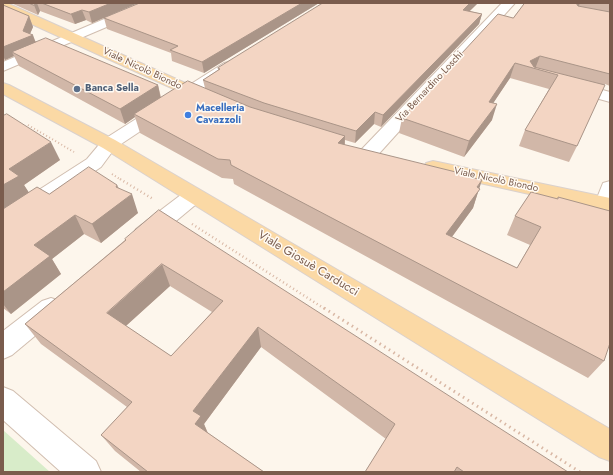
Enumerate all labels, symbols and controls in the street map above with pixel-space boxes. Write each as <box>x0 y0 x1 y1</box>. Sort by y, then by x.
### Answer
street label: Viale Nicolò Biondo <box>101 45 183 93</box>
street label: Via Bernardino Loschi <box>394 49 466 125</box>
place label: Banca Sella <box>85 83 139 95</box>
marker: Banca Sella <box>72 84 82 94</box>
place label: Macelleria Cavazzoli <box>196 103 244 126</box>
marker: Macelleria Cavazzoli <box>183 110 193 120</box>
street label: Viale Nicolò Biondo <box>453 165 539 195</box>
street label: Viale Giosuè Carducci <box>255 228 361 300</box>

